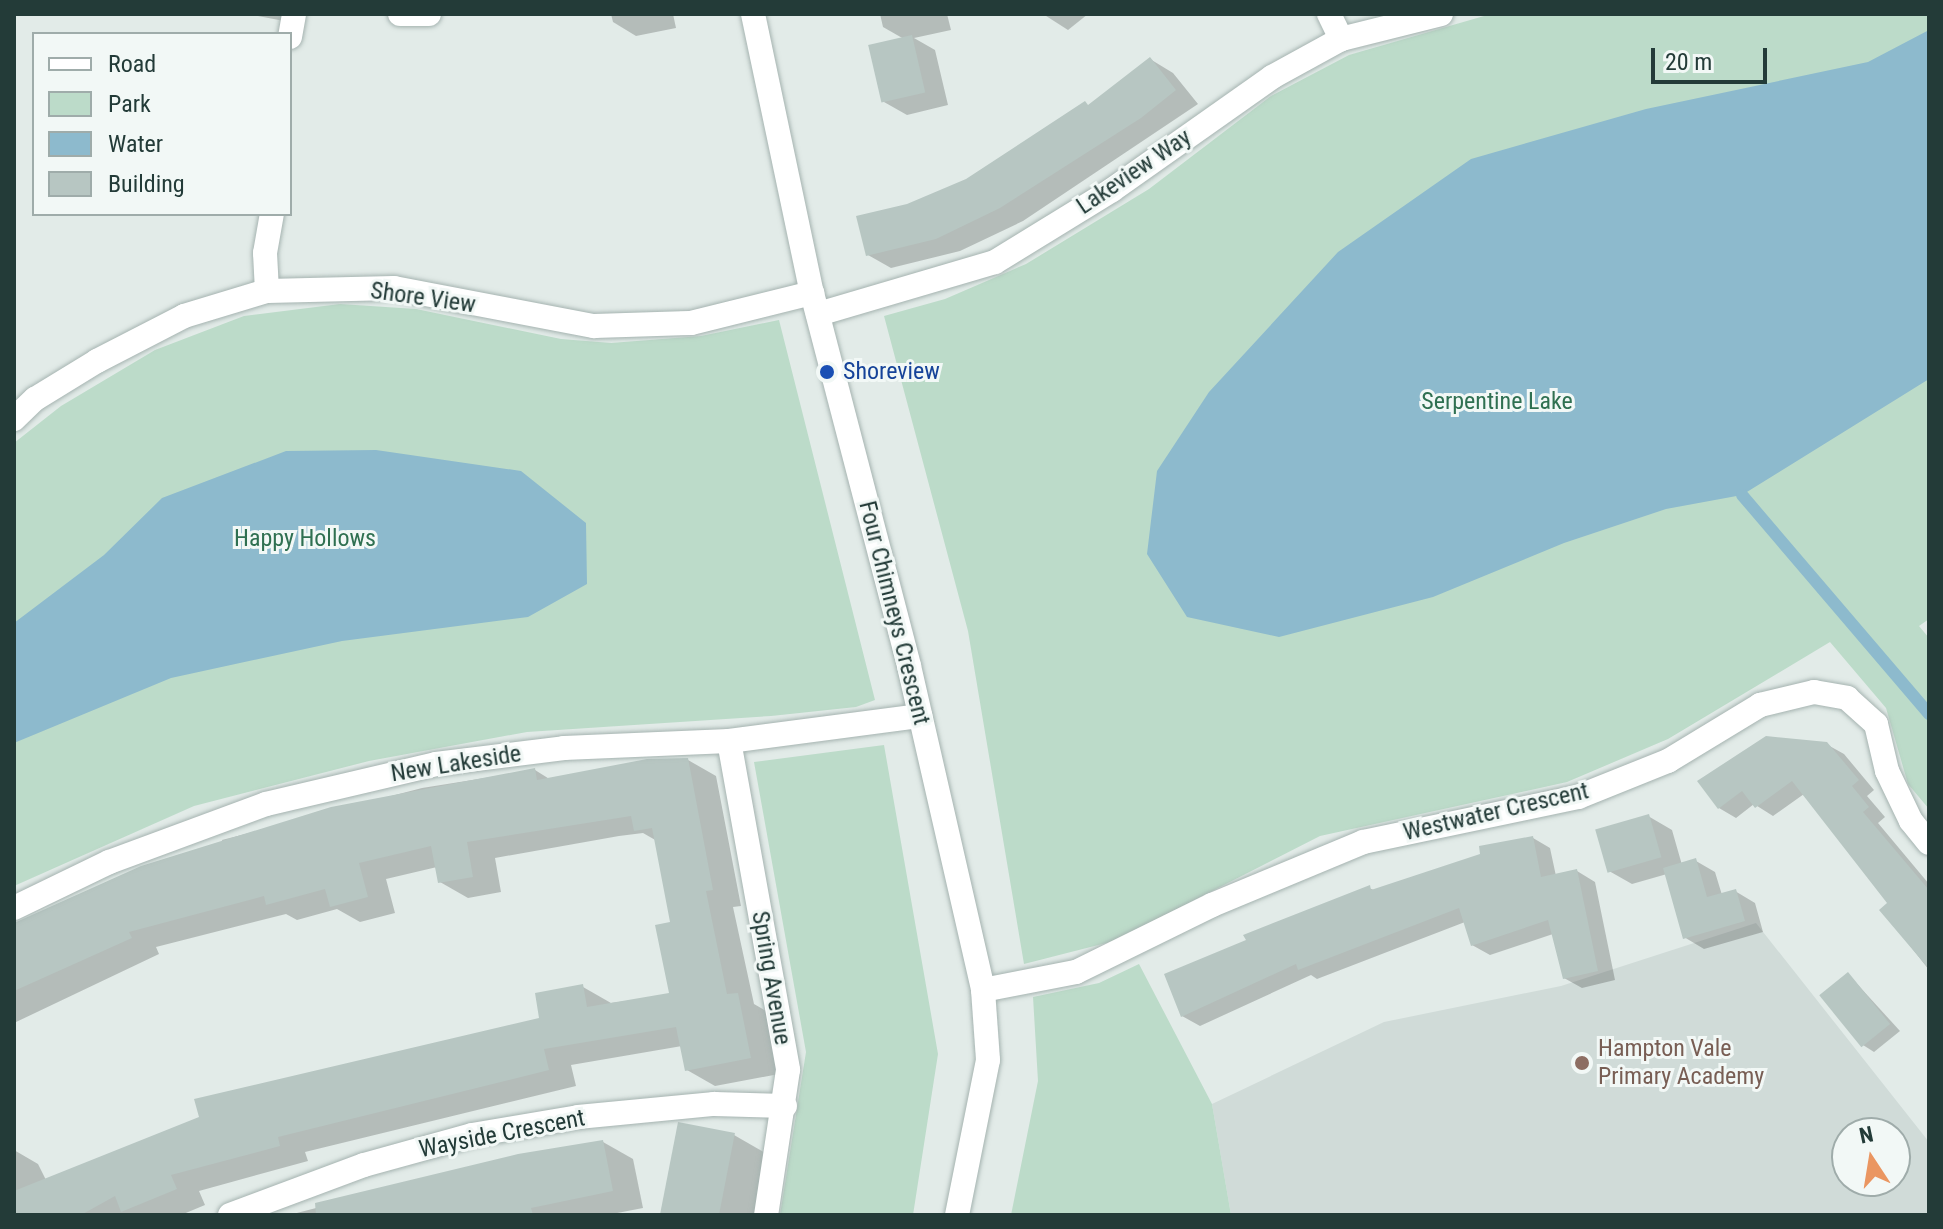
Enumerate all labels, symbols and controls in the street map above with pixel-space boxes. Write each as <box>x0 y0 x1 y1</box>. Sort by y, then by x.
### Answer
legend <box>32 32 292 216</box>
scale bar <box>1655 32 1771 82</box>
text: 20 m <box>1665 48 1712 76</box>
text: Road <box>108 50 156 78</box>
text: Park <box>108 90 151 118</box>
street label: Lakeview Way <box>1071 123 1197 221</box>
text: Water <box>108 130 163 158</box>
text: Building <box>108 170 185 198</box>
street label: Shore View <box>369 276 477 320</box>
place label: Shoreview <box>843 358 940 386</box>
marker: Shoreview <box>818 363 836 381</box>
park label: Serpentine Lake <box>1421 388 1573 416</box>
street label: Four Chimneys Crescent <box>852 498 936 728</box>
park label: Happy Hollows <box>234 525 376 553</box>
street label: New Lakeside <box>389 739 523 789</box>
street label: Westwater Crescent <box>1400 777 1592 847</box>
street label: Spring Avenue <box>745 909 797 1047</box>
place label: Hampton Vale Primary Academy <box>1598 1035 1764 1091</box>
marker: Hampton Vale Primary Academy <box>1573 1054 1591 1072</box>
street label: Wayside Crescent <box>417 1104 587 1164</box>
north arrow <box>1831 1117 1911 1197</box>
text: N <box>1857 1121 1876 1149</box>

